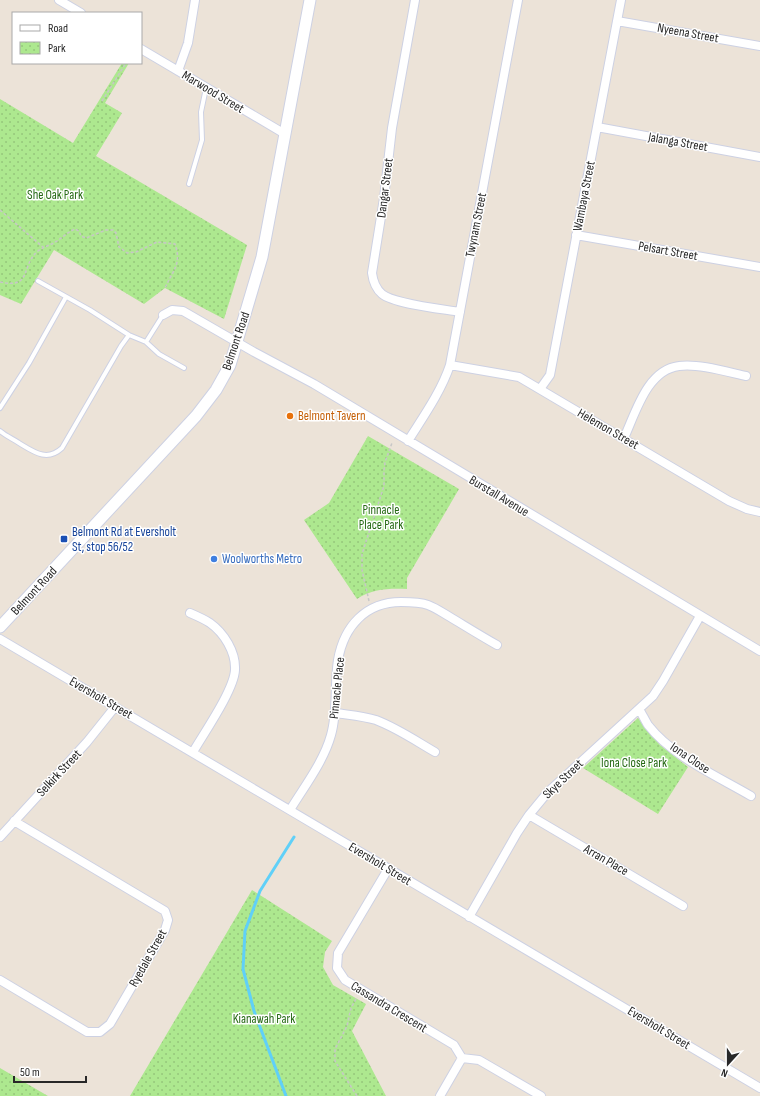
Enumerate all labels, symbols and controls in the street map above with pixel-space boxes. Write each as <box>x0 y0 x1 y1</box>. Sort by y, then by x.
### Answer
legend <box>12 12 142 64</box>
street label: Nyeena Street <box>656 20 720 46</box>
text: Road <box>48 21 68 36</box>
text: Park <box>48 41 66 56</box>
street label: Marwood Street <box>179 67 247 117</box>
street label: Jalanga Street <box>646 129 709 155</box>
street label: Dangar Street <box>373 157 397 219</box>
street label: Wambaya Street <box>569 160 599 232</box>
park label: She Oak Park <box>27 187 83 203</box>
street label: Twynam Street <box>462 191 490 259</box>
street label: Pelsart Street <box>637 238 699 264</box>
street label: Belmont Road <box>219 310 253 372</box>
street label: Helemon Street <box>574 405 642 453</box>
place label: Belmont Tavern <box>298 408 366 424</box>
marker: Belmont Tavern <box>285 411 295 421</box>
street label: Burstall Avenue <box>466 472 532 520</box>
park label: Pinnacle Place Park <box>359 502 403 533</box>
place label: Belmont Rd at Eversholt St, stop 56/52 <box>72 524 176 555</box>
marker: Belmont Rd at Eversholt St, stop 56/52 <box>59 534 69 544</box>
place label: Woolworths Metro <box>222 551 302 567</box>
marker: Woolworths Metro <box>209 554 219 564</box>
street label: Belmont Road <box>8 563 60 619</box>
street label: Pinnacle Place <box>326 656 348 720</box>
street label: Eversholt Street <box>66 673 136 723</box>
street label: Iona Close <box>667 739 713 777</box>
street label: Selkirk Street <box>33 746 85 800</box>
park label: Iona Close Park <box>601 755 667 771</box>
street label: Skye Street <box>539 756 587 802</box>
street label: Eversholt Street <box>346 839 414 889</box>
street label: Arran Place <box>580 840 631 879</box>
street label: Ryedale Street <box>126 926 170 990</box>
street label: Cassandra Crescent <box>348 978 430 1036</box>
street label: Eversholt Street <box>625 1003 693 1053</box>
park label: Kianawah Park <box>233 1011 295 1027</box>
north arrow <box>708 1044 748 1084</box>
scale bar <box>14 1058 86 1084</box>
text: 50 m <box>20 1065 40 1080</box>
text: N <box>719 1066 730 1080</box>

